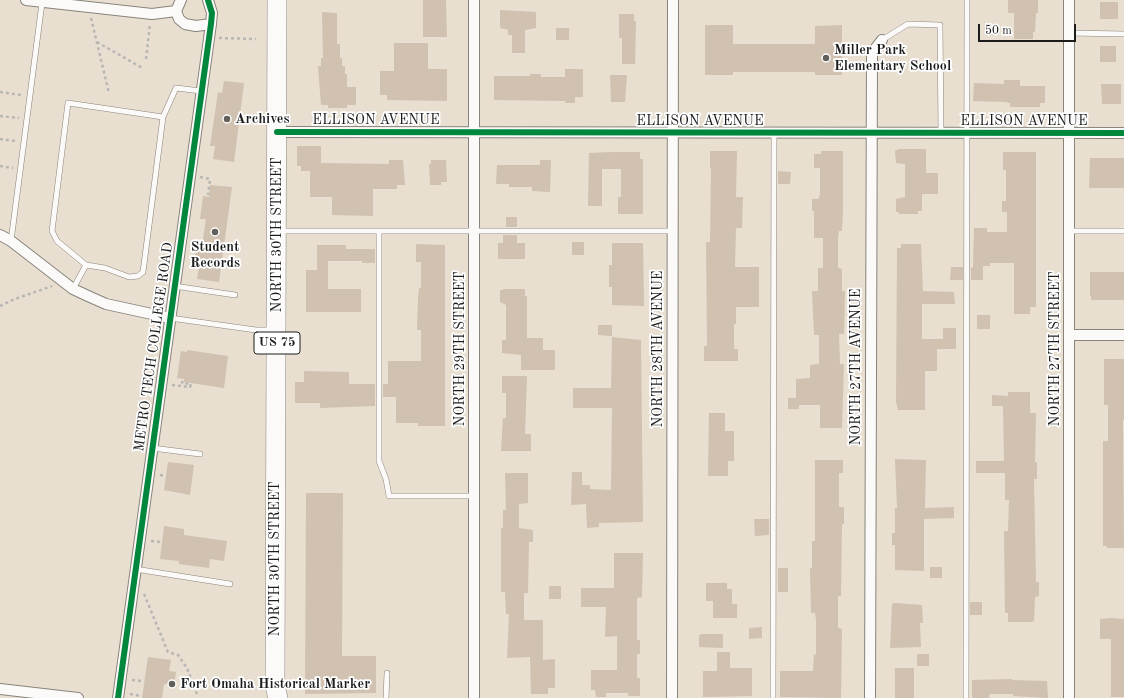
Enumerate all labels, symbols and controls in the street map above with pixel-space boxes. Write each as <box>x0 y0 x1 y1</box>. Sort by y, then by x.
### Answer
scale bar <box>980 16 1078 42</box>
text: 50 m <box>985 25 1012 37</box>
place label: Miller Park Elementary School <box>834 42 951 74</box>
marker: Miller Park Elementary School <box>821 53 831 63</box>
place label: Archives <box>235 111 289 127</box>
street label: ELLISON AVENUE <box>312 112 440 128</box>
street label: ELLISON AVENUE <box>636 113 764 129</box>
street label: ELLISON AVENUE <box>960 113 1088 129</box>
marker: Archives <box>222 114 232 124</box>
street label: NORTH 30TH STREET <box>269 158 285 312</box>
marker: Student Records <box>210 227 220 237</box>
place label: Student Records <box>190 239 240 272</box>
street label: METRO TECH COLLEGE ROAD <box>131 241 177 453</box>
street label: NORTH 28TH AVENUE <box>650 271 666 427</box>
street label: NORTH 29TH STREET <box>452 272 468 426</box>
street label: NORTH 27TH STREET <box>1047 272 1063 426</box>
street label: NORTH 27TH AVENUE <box>848 289 864 445</box>
road number: US 75 <box>254 332 300 354</box>
street label: NORTH 30TH STREET <box>267 482 283 636</box>
place label: Fort Omaha Historical Marker <box>180 676 370 692</box>
marker: Fort Omaha Historical Marker <box>167 679 177 689</box>

